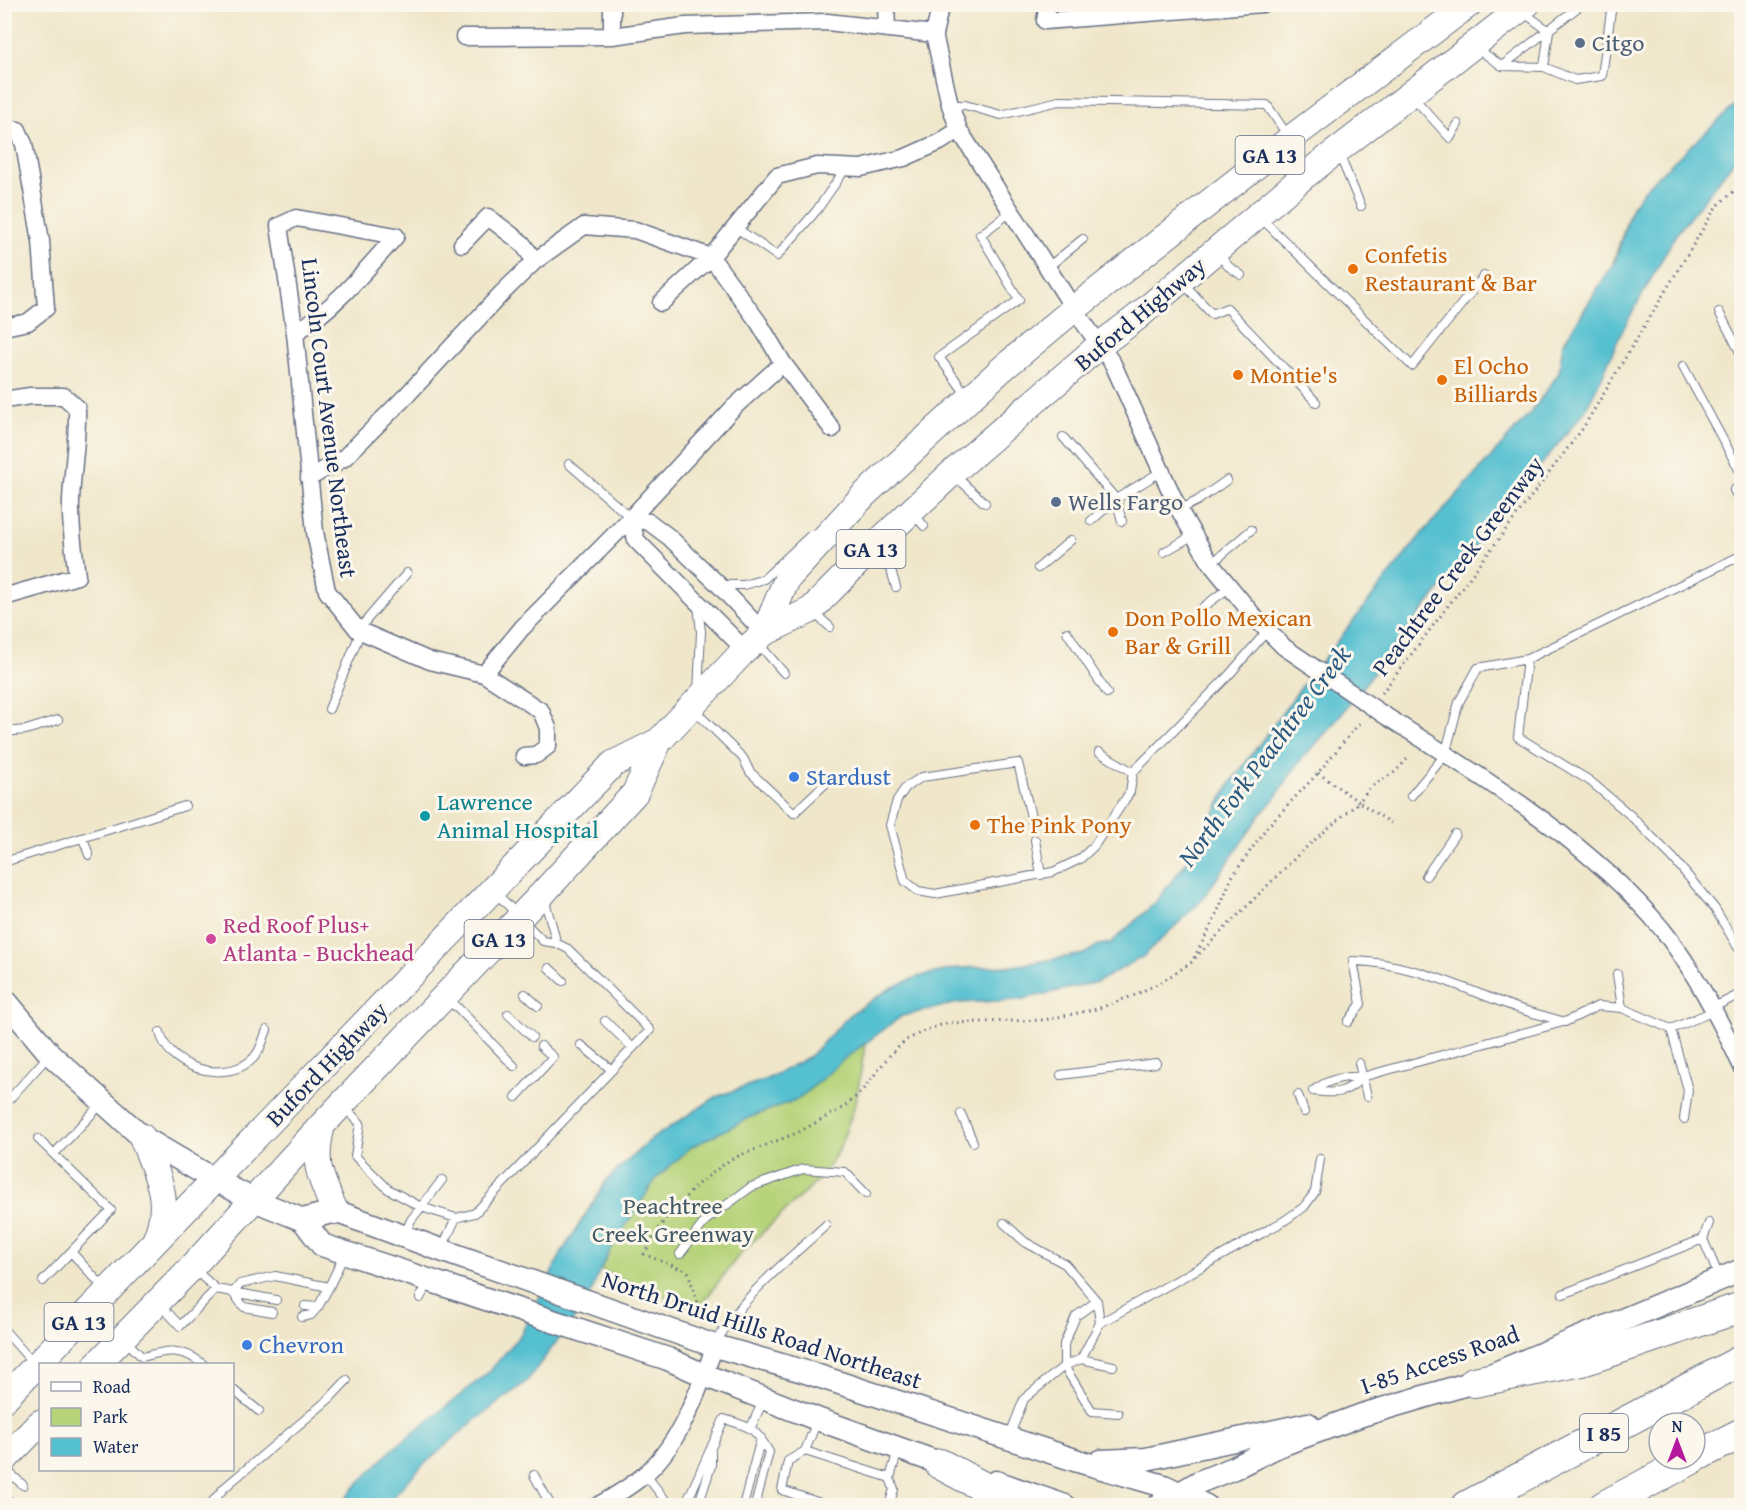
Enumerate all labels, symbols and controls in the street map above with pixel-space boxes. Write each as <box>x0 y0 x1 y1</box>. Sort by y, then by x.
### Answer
place label: Citgo <box>1592 25 1644 60</box>
marker: Citgo <box>1573 36 1587 50</box>
road number: GA 13 <box>1236 136 1304 174</box>
place label: Confetis Restaurant & Bar <box>1365 237 1537 300</box>
street label: Buford Highway <box>1066 248 1213 379</box>
street label: Lincoln Court Avenue Northeast <box>293 256 367 580</box>
marker: Confetis Restaurant & Bar <box>1346 262 1360 276</box>
place label: El Ocho Billiards <box>1454 348 1538 411</box>
place label: Montie's <box>1250 357 1338 392</box>
marker: Montie's <box>1231 368 1245 382</box>
marker: El Ocho Billiards <box>1435 373 1449 387</box>
street label: Peachtree Creek Greenway <box>1363 448 1552 683</box>
place label: Wells Fargo <box>1068 484 1183 519</box>
marker: Wells Fargo <box>1049 495 1063 509</box>
road number: GA 13 <box>836 530 906 568</box>
place label: Don Pollo Mexican Bar & Grill <box>1125 600 1312 663</box>
marker: Don Pollo Mexican Bar & Grill <box>1106 625 1120 639</box>
water label: North Fork Peachtree Creek <box>1167 637 1360 875</box>
place label: Stardust <box>806 759 892 794</box>
marker: Stardust <box>787 770 801 784</box>
place label: Lawrence Animal Hospital <box>437 784 599 847</box>
place label: The Pink Pony <box>987 807 1132 842</box>
marker: Lawrence Animal Hospital <box>418 809 432 823</box>
marker: The Pink Pony <box>968 818 982 832</box>
place label: Red Roof Plus+ Atlanta - Buckhead <box>223 907 414 970</box>
road number: GA 13 <box>464 920 534 958</box>
marker: Red Roof Plus+ Atlanta - Buckhead <box>204 932 218 946</box>
street label: Buford Highway <box>258 993 396 1134</box>
park label: Peachtree Creek Greenway <box>592 1188 754 1251</box>
street label: North Druid Hills Road Northeast <box>598 1261 927 1398</box>
road number: GA 13 <box>44 1303 113 1341</box>
street label: I-85 Access Road <box>1356 1316 1524 1403</box>
place label: Chevron <box>259 1327 345 1362</box>
marker: Chevron <box>240 1338 254 1352</box>
legend <box>39 1363 234 1471</box>
text: Road <box>93 1373 131 1400</box>
text: Park <box>93 1403 129 1430</box>
north arrow <box>1647 1411 1707 1471</box>
road number: I 85 <box>1580 1414 1628 1452</box>
text: N <box>1672 1414 1683 1438</box>
text: Water <box>93 1433 139 1460</box>

